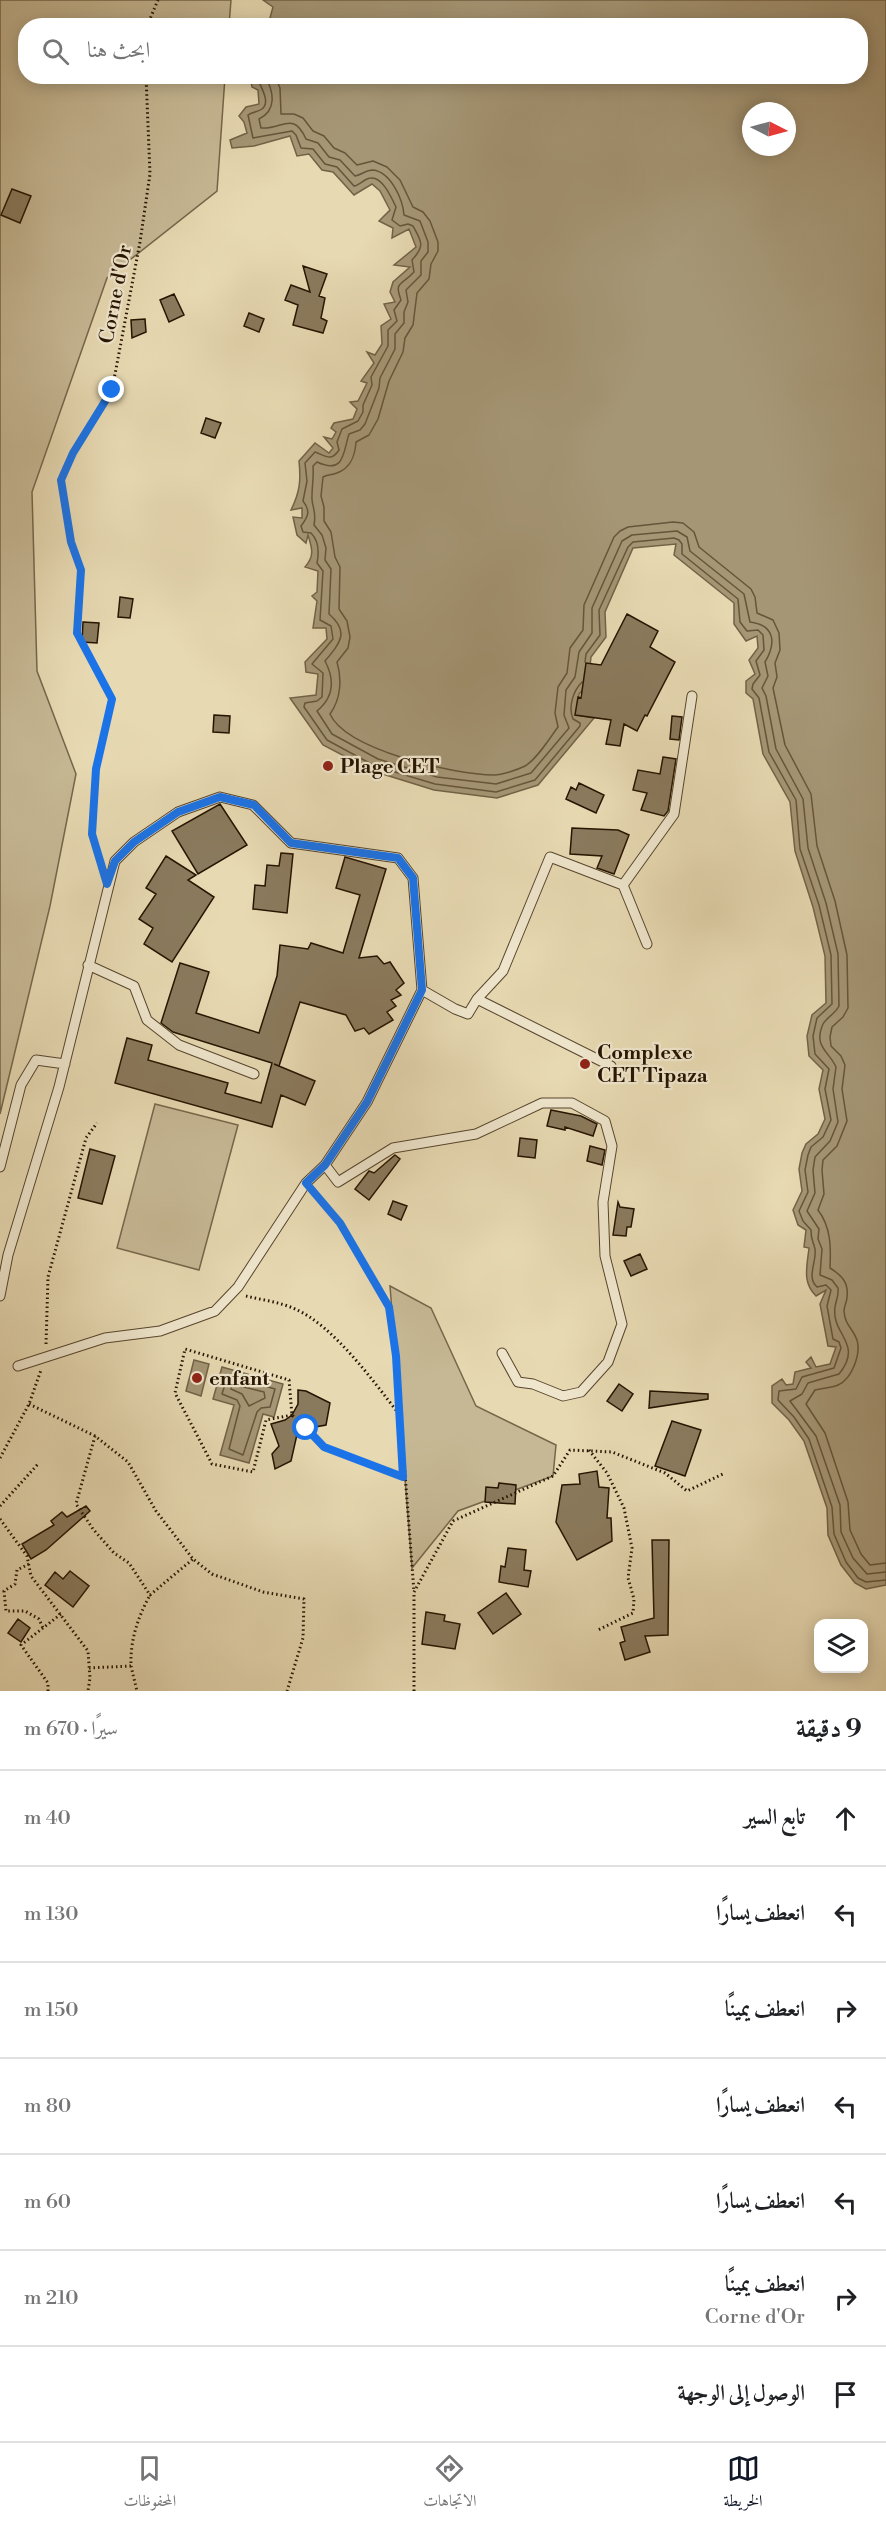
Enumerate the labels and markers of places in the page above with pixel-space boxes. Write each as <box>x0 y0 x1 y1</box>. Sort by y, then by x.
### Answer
place label: Plage CET <box>340 755 440 780</box>
marker: Plage CET <box>321 759 335 773</box>
place label: Complexe CET Tipaza <box>597 1041 708 1089</box>
marker: Complexe CET Tipaza <box>578 1057 592 1071</box>
place label: enfant <box>209 1367 270 1392</box>
marker: enfant <box>190 1371 204 1385</box>

